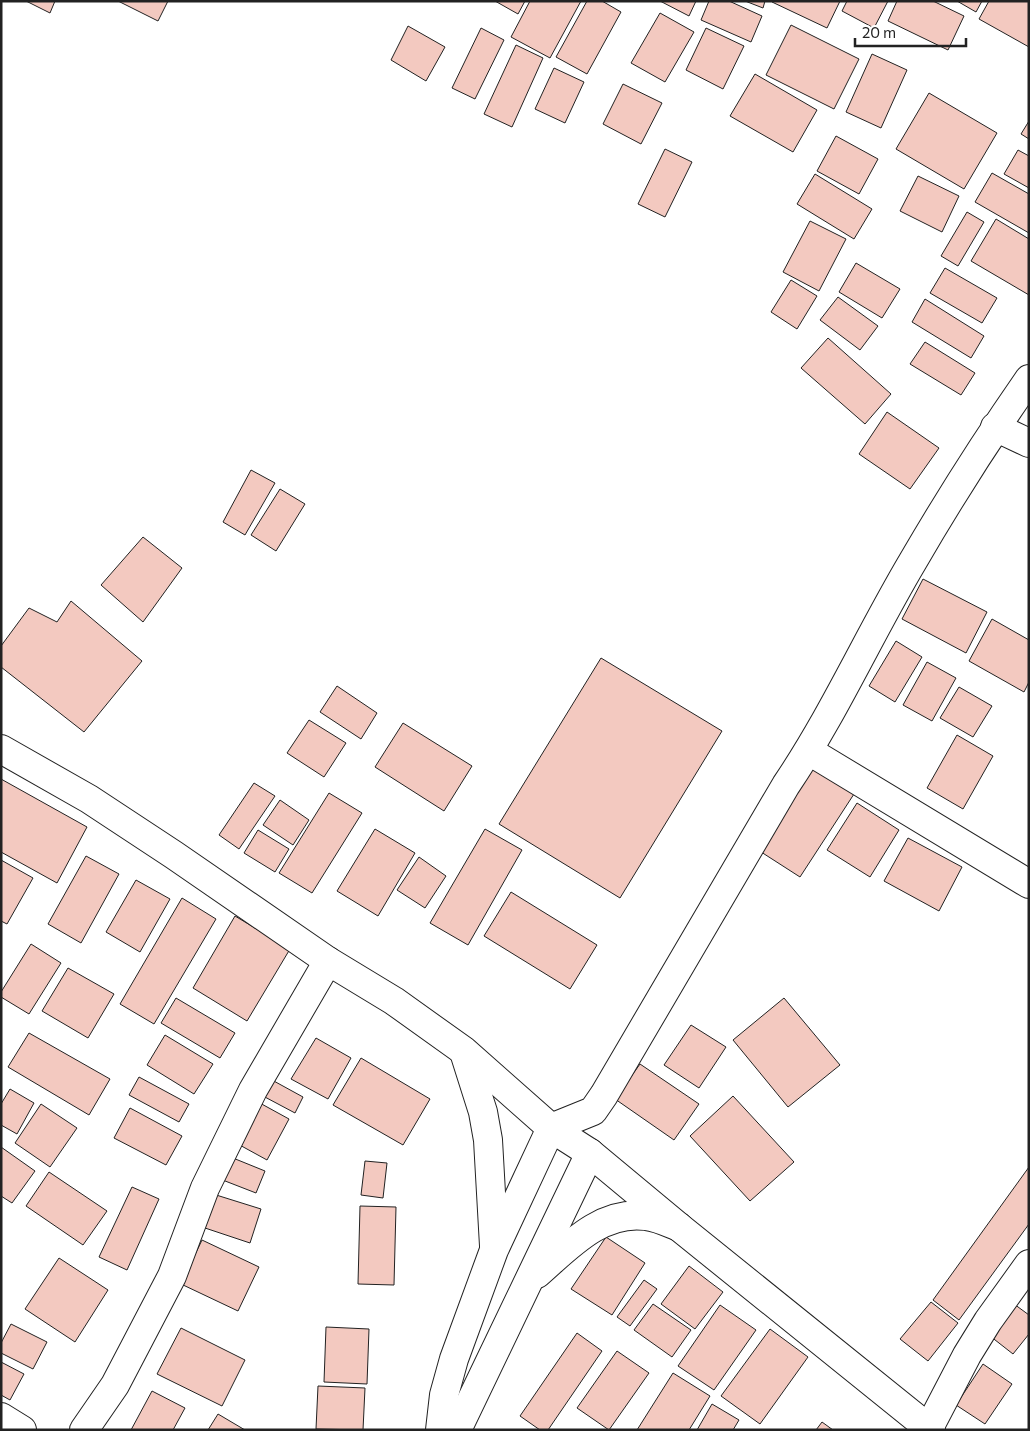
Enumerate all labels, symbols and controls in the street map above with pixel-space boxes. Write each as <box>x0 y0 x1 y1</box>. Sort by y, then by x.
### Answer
scale bar <box>855 15 966 47</box>
text: 20 m <box>862 23 896 41</box>

